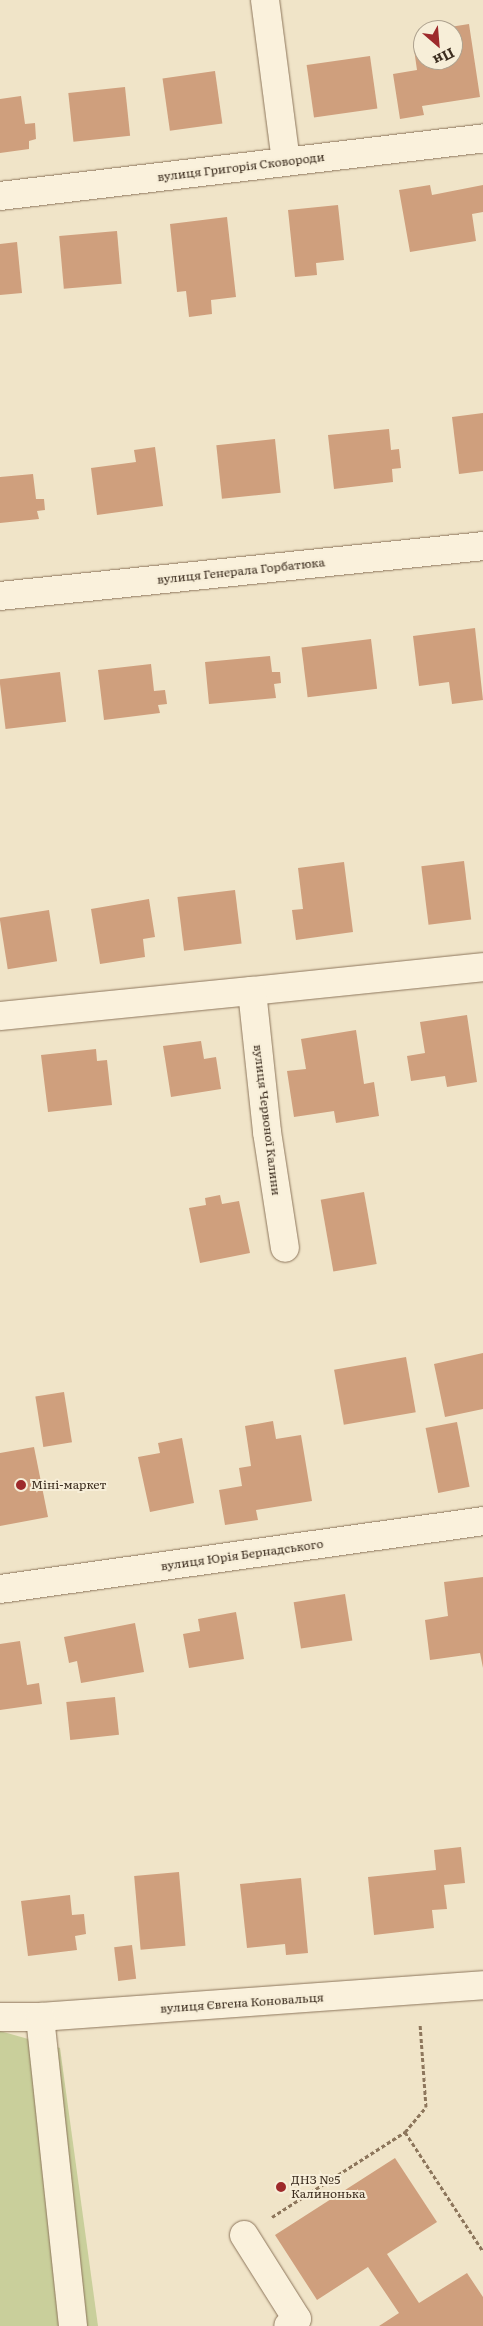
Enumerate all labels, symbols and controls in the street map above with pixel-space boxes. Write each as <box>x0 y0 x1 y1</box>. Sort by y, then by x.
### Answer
north arrow <box>413 20 463 70</box>
text: Пн <box>430 44 459 71</box>
street label: вулиця Григорія Сковороди <box>157 150 325 184</box>
street label: вулиця Генерала Горбатюка <box>156 555 326 587</box>
street label: вулиця Червоної Калини <box>251 1044 283 1196</box>
place label: Міні-маркет <box>31 1478 107 1492</box>
marker: Міні-маркет <box>15 1479 27 1491</box>
street label: вулиця Юрія Бернадського <box>160 1536 324 1574</box>
street label: вулиця Євгена Коновальця <box>160 1990 324 2016</box>
place label: ДНЗ №5 Калинонька <box>291 2173 366 2201</box>
marker: ДНЗ №5 Калинонька <box>275 2181 287 2193</box>

